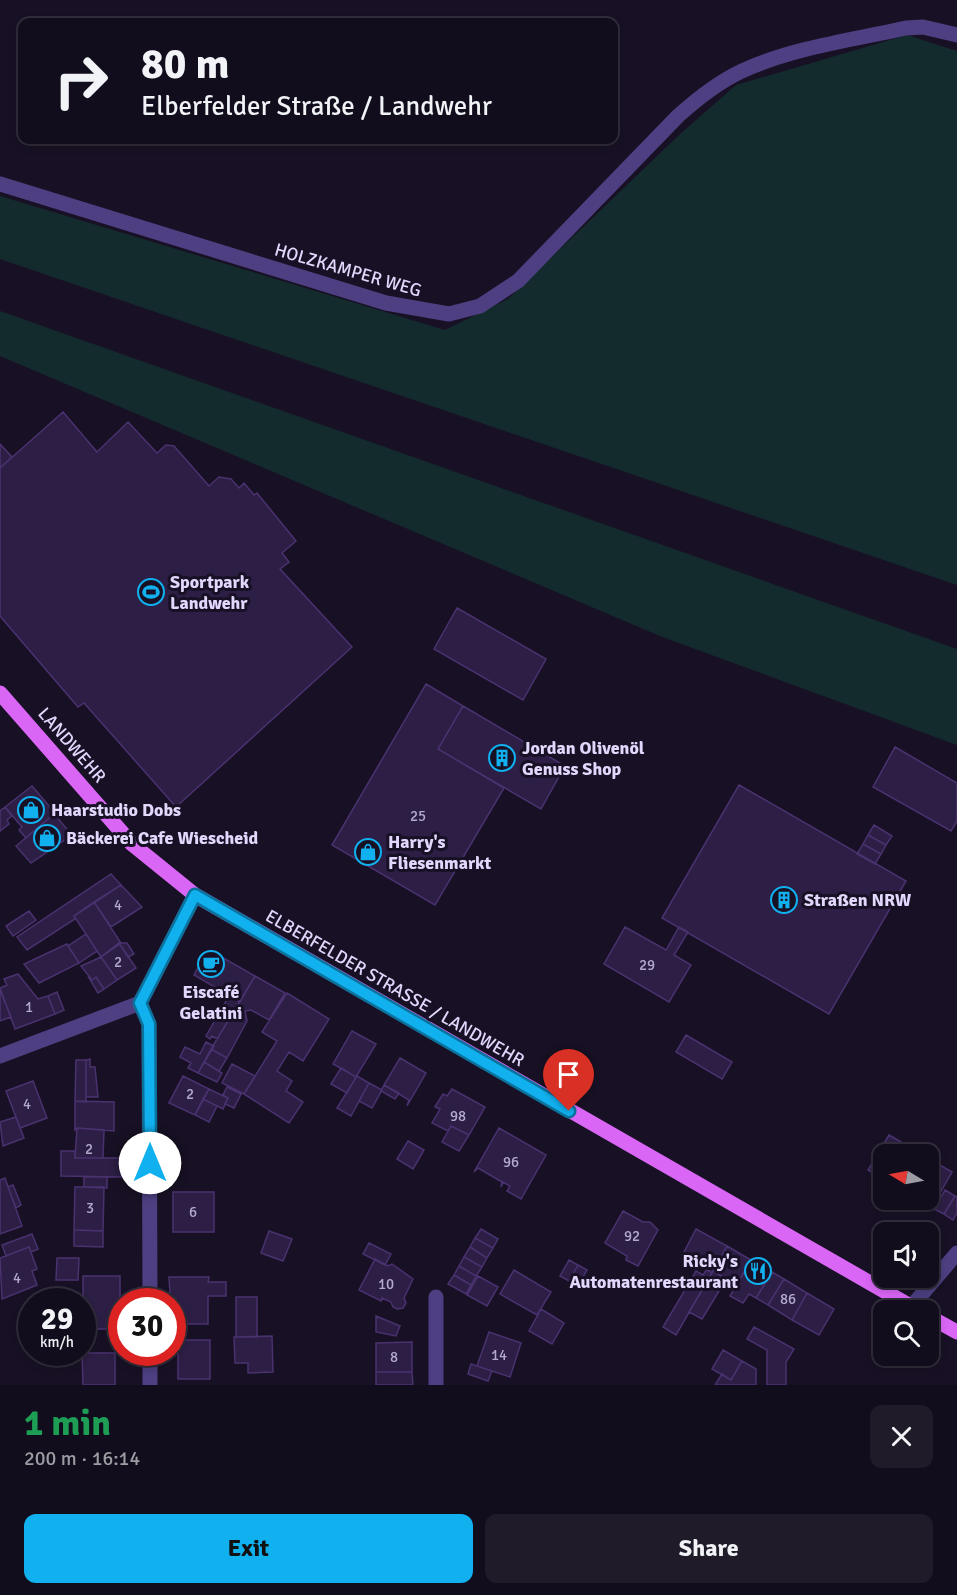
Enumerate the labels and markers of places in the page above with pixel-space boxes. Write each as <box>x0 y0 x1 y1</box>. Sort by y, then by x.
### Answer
place label: Sportpark Landwehr <box>170 571 250 614</box>
sports icon: Sportpark Landwehr <box>136 577 166 607</box>
place label: Jordan Olivenöl Genuss Shop <box>522 737 645 780</box>
building icon: Jordan Olivenöl Genuss Shop <box>487 743 517 773</box>
shop icon: Haarstudio Dobs <box>16 795 46 825</box>
place label: Haarstudio Dobs <box>51 799 181 821</box>
shop icon: Bäckerei Cafe Wiescheid <box>32 823 62 853</box>
place label: Bäckerei Cafe Wiescheid <box>66 827 259 849</box>
place label: Harry's Fliesenmarkt <box>388 831 491 874</box>
shop icon: Harry's Fliesenmarkt <box>353 837 383 867</box>
building icon: Straßen NRW <box>769 885 799 915</box>
place label: Straßen NRW <box>804 889 911 911</box>
cafe icon: Eiscafé Gelatini <box>196 949 226 979</box>
place label: Eiscafé Gelatini <box>180 981 242 1024</box>
pin <box>543 1049 594 1111</box>
place label: Ricky's Automatenrestaurant <box>569 1250 738 1293</box>
restaurant icon: Ricky's Automatenrestaurant <box>743 1256 773 1286</box>

